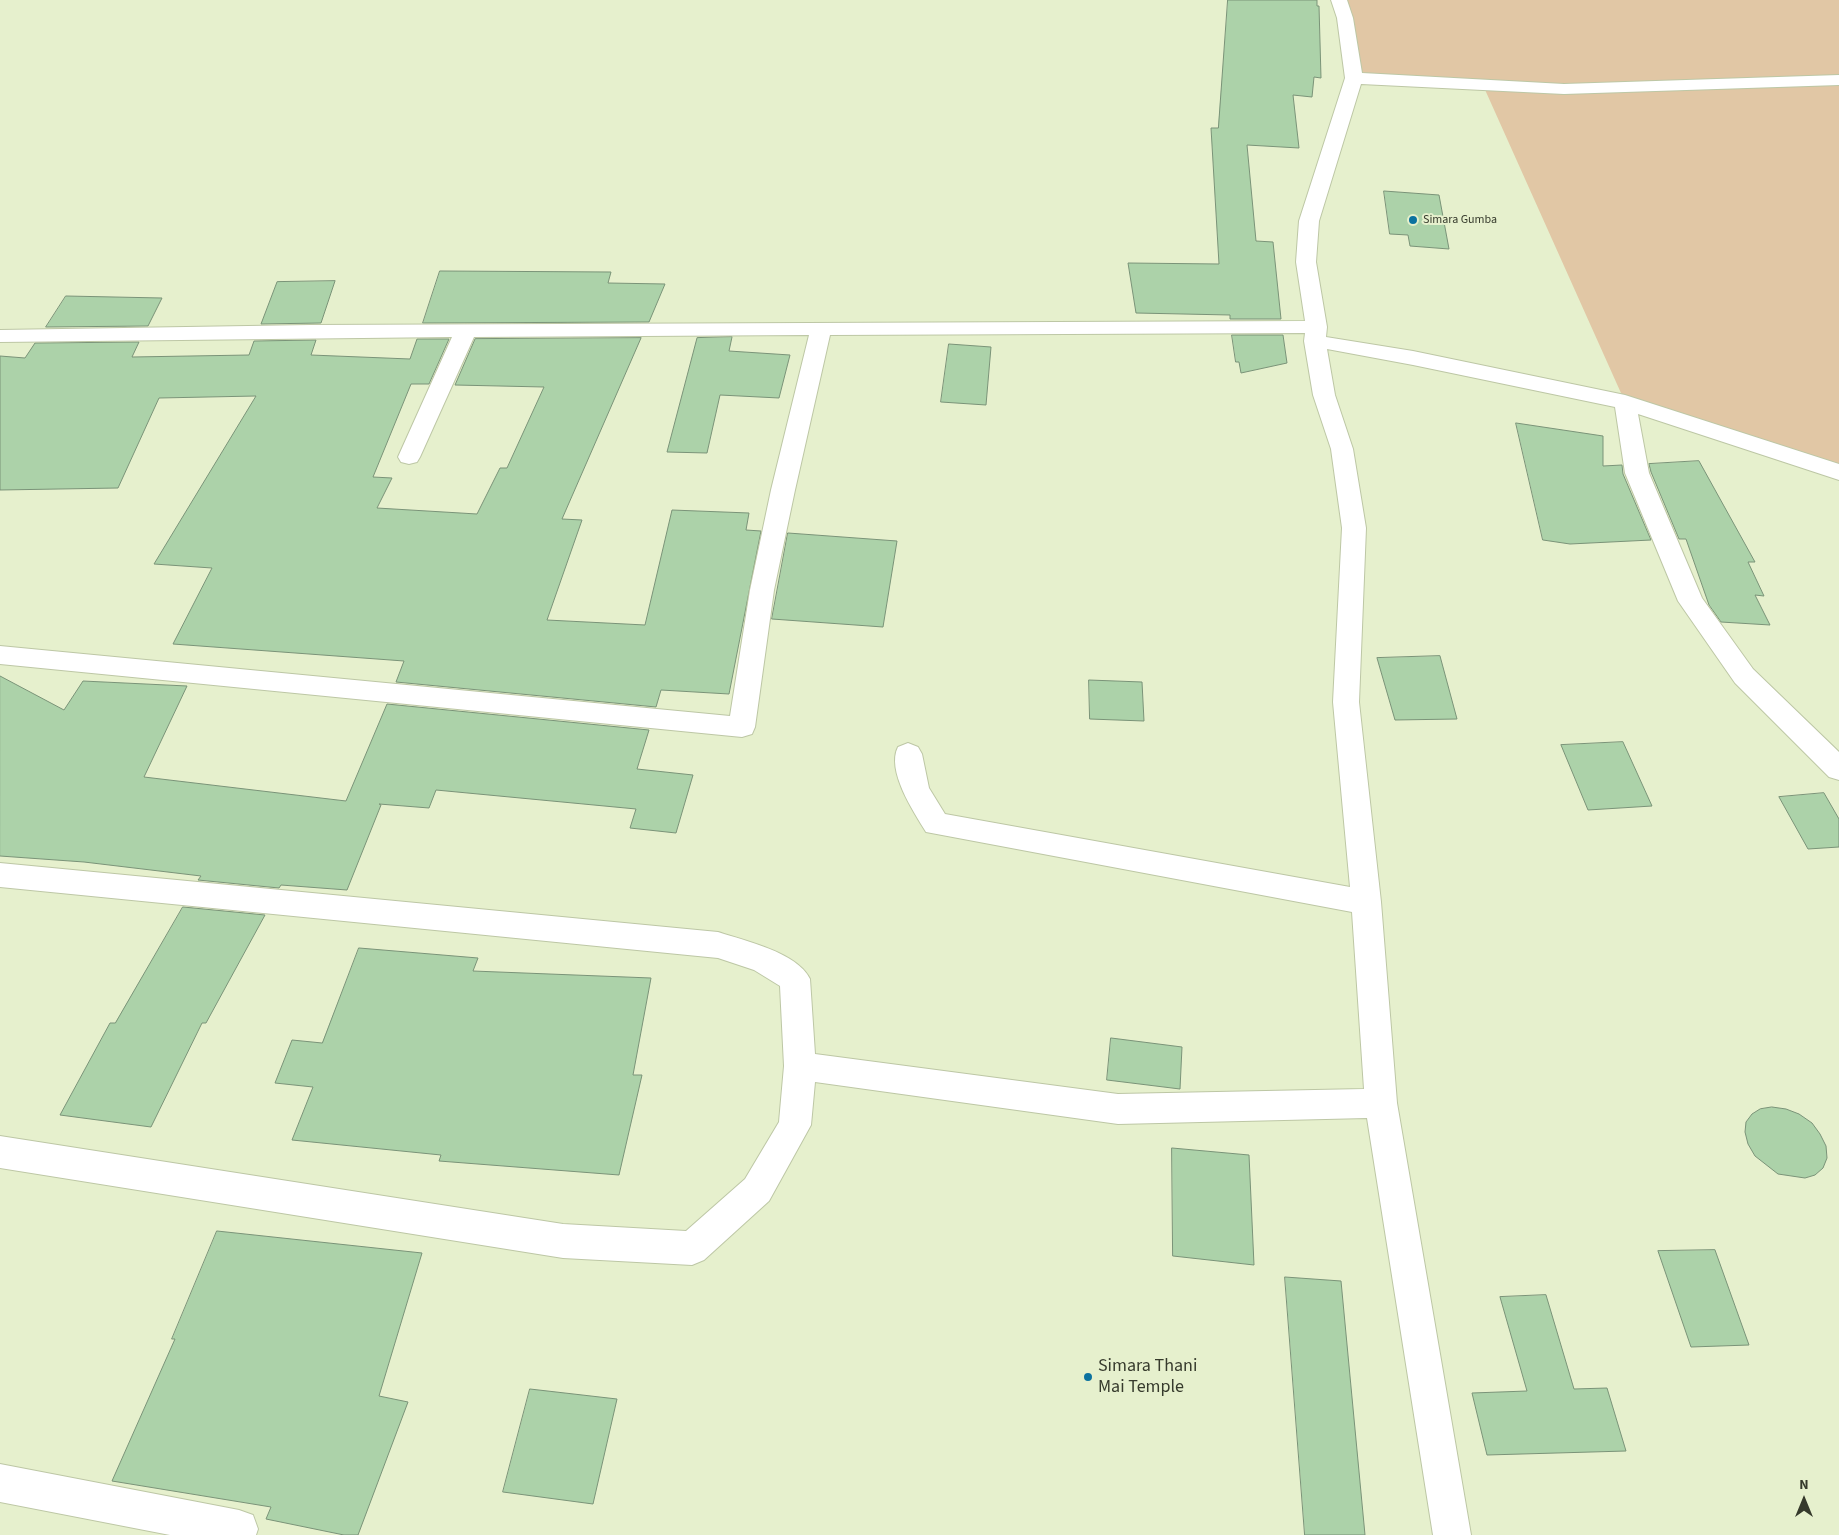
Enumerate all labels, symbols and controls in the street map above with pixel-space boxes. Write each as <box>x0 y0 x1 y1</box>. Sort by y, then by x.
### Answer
place label: Simara Gumba <box>1423 213 1497 227</box>
marker: Simara Gumba <box>1407 214 1419 226</box>
place label: Simara Thani Mai Temple <box>1098 1356 1197 1398</box>
marker: Simara Thani Mai Temple <box>1082 1371 1094 1383</box>
north arrow <box>1779 1475 1829 1525</box>
text: N <box>1799 1475 1809 1495</box>

